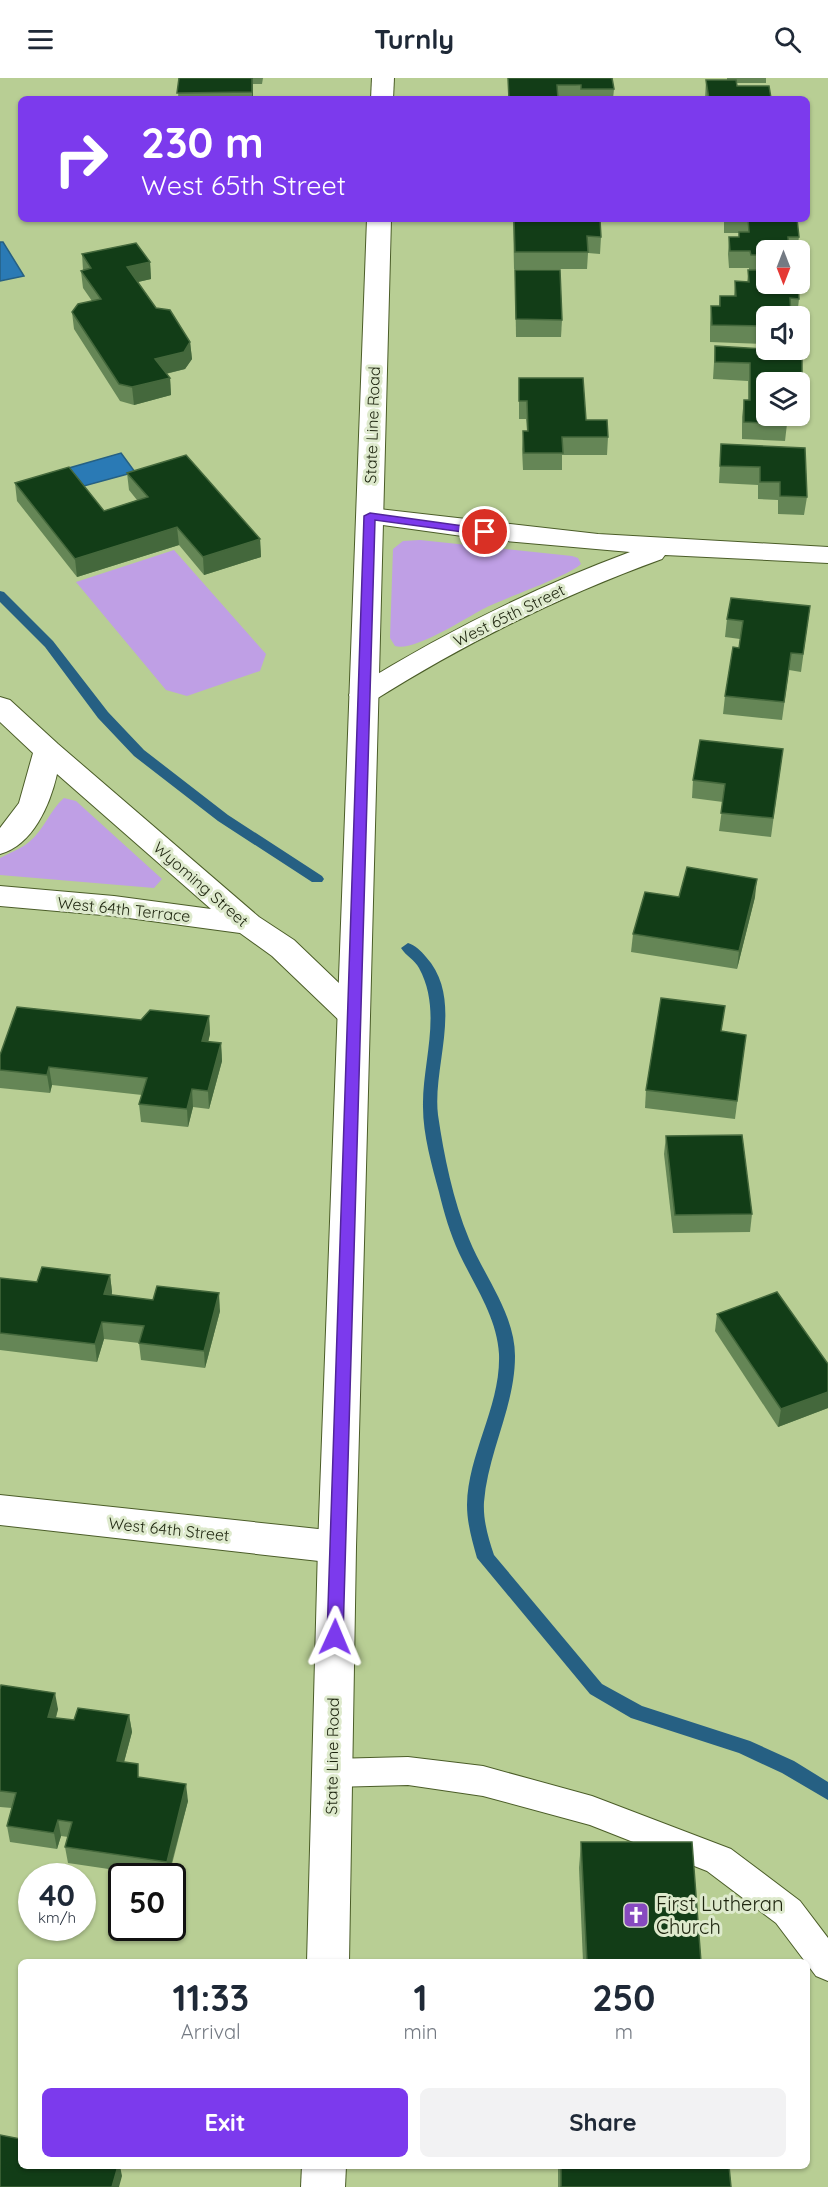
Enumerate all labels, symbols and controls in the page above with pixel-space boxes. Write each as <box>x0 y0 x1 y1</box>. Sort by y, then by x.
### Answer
text: Turnly <box>374 22 454 56</box>
icon: menu <box>24 23 57 56</box>
icon: search <box>771 23 804 56</box>
text: 230 m <box>141 116 264 169</box>
icon: right <box>42 120 120 198</box>
text: West 65th Street <box>141 168 346 202</box>
north arrow <box>756 240 810 294</box>
map controls <box>756 240 810 426</box>
button: sound <box>756 306 810 360</box>
street label: State Line Road <box>360 366 384 484</box>
button: layers <box>756 372 810 426</box>
pin <box>459 506 510 557</box>
icon: arrive <box>468 515 501 548</box>
street label: West 65th Street <box>450 579 568 651</box>
street label: Wyoming Street <box>149 837 253 931</box>
street label: West 64th Terrace <box>56 892 192 926</box>
street label: West 64th Street <box>108 1513 230 1545</box>
position arrow <box>303 1605 367 1669</box>
street label: State Line Road <box>321 1697 343 1815</box>
speed limit sign: 50 <box>108 1863 186 1941</box>
text: 40 <box>39 1876 75 1914</box>
place label: First Lutheran Church <box>656 1891 784 1939</box>
church icon: First Lutheran Church <box>621 1900 651 1930</box>
text: km/h <box>38 1908 76 1927</box>
text: 11:33 <box>173 1975 249 2020</box>
text: 1 <box>414 1975 428 2020</box>
text: 250 <box>592 1975 655 2020</box>
text: Arrival <box>181 2019 241 2044</box>
text: min <box>404 2019 438 2044</box>
text: m <box>615 2019 633 2044</box>
button: Exit <box>42 2088 408 2157</box>
button: Share <box>420 2088 786 2157</box>

